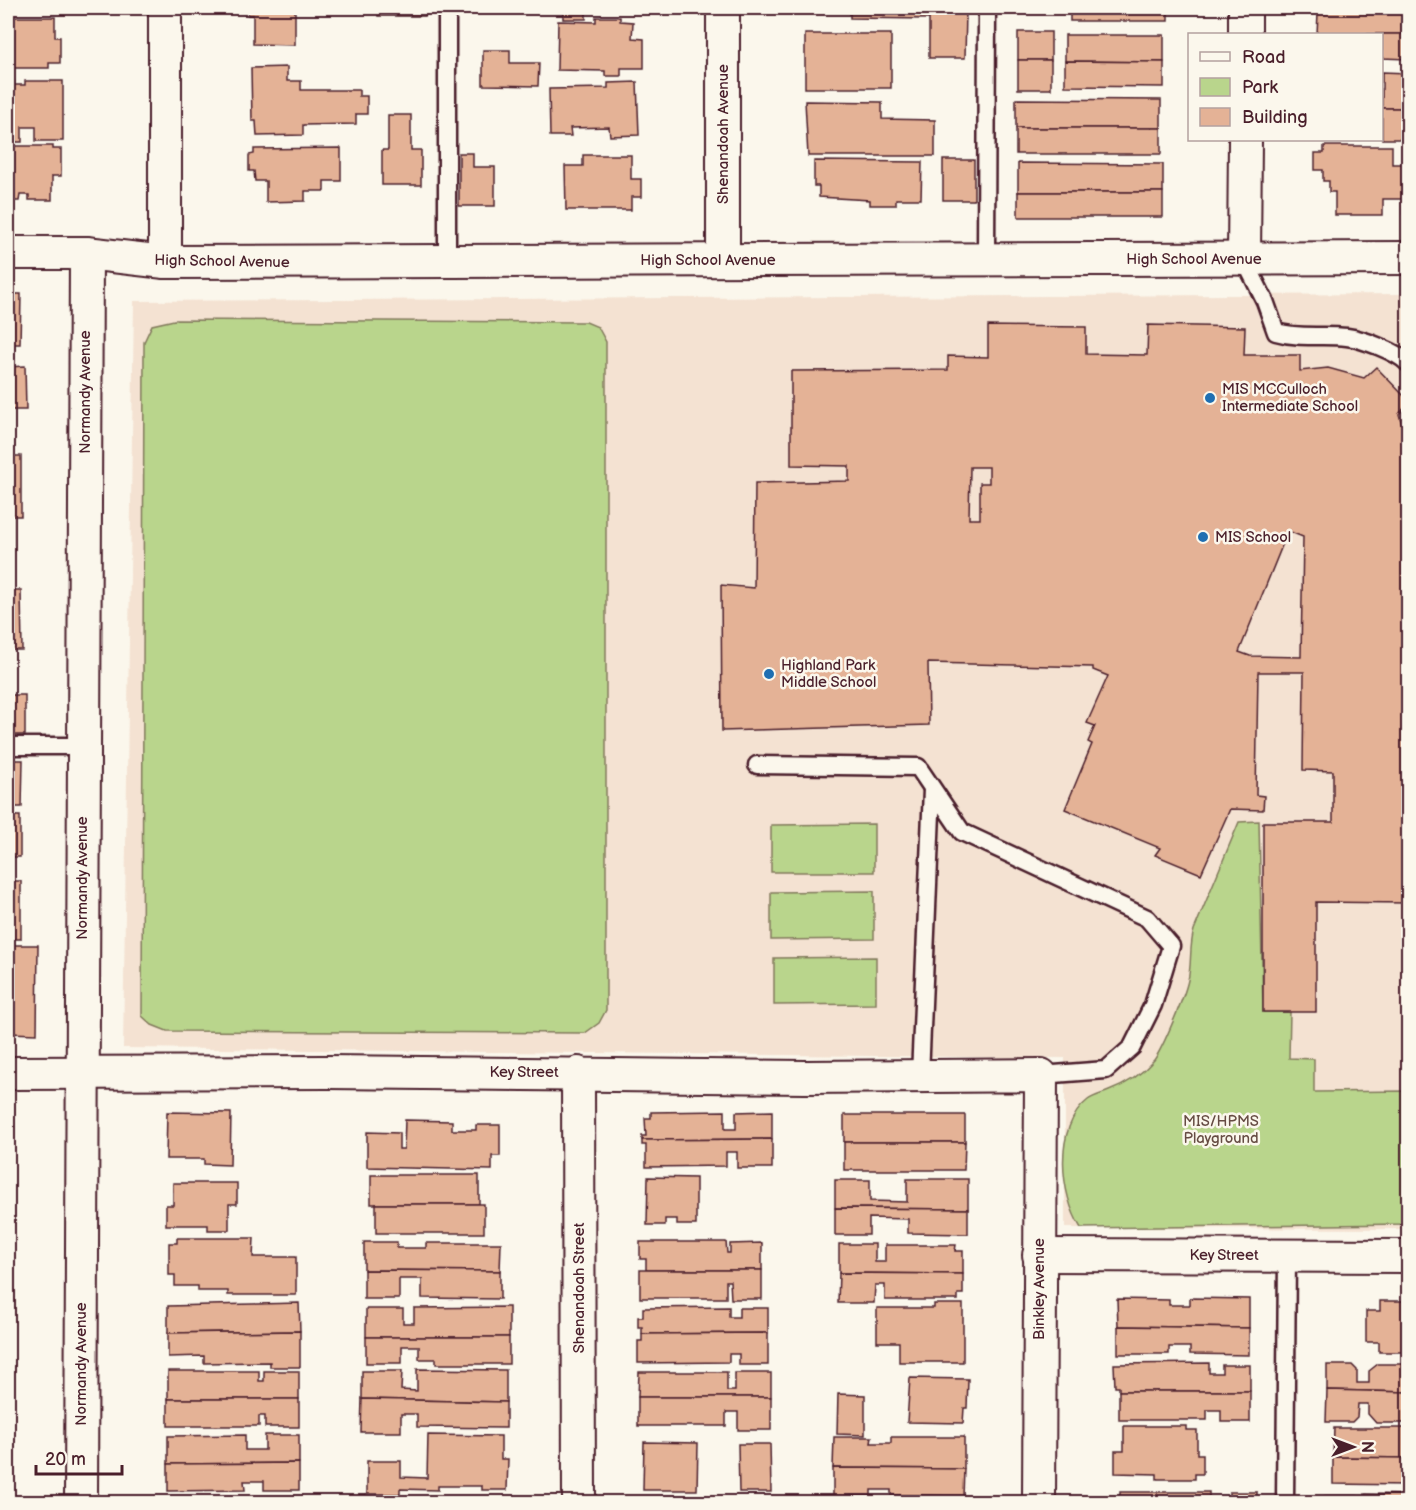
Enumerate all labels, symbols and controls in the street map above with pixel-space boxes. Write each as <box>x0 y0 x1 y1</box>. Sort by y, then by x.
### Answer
legend <box>1188 33 1383 141</box>
text: Road <box>1242 47 1286 68</box>
street label: Shenandoah Avenue <box>714 64 733 204</box>
text: Park <box>1242 77 1278 98</box>
text: Building <box>1242 107 1308 128</box>
street label: High School Avenue <box>1126 250 1262 269</box>
street label: High School Avenue <box>154 251 290 272</box>
street label: High School Avenue <box>640 251 776 270</box>
street label: Normandy Avenue <box>76 330 95 454</box>
place label: MIS MCCulloch Intermediate School <box>1222 380 1358 416</box>
marker: MIS MCCulloch Intermediate School <box>1203 391 1217 405</box>
place label: MIS School <box>1215 528 1291 547</box>
marker: MIS School <box>1196 530 1210 544</box>
place label: Highland Park Middle School <box>781 656 876 692</box>
marker: Highland Park Middle School <box>762 667 776 681</box>
street label: Normandy Avenue <box>73 816 92 940</box>
street label: Key Street <box>489 1063 559 1082</box>
park label: MIS/HPMS Playground <box>1183 1112 1259 1148</box>
street label: Shenandoah Street <box>570 1222 589 1353</box>
street label: Binkley Avenue <box>1030 1238 1049 1340</box>
street label: Key Street <box>1189 1246 1259 1265</box>
street label: Normandy Avenue <box>72 1302 91 1426</box>
north arrow <box>1323 1417 1383 1477</box>
scale bar <box>36 1438 122 1476</box>
text: N <box>1357 1441 1376 1453</box>
text: 20 m <box>45 1449 86 1470</box>

